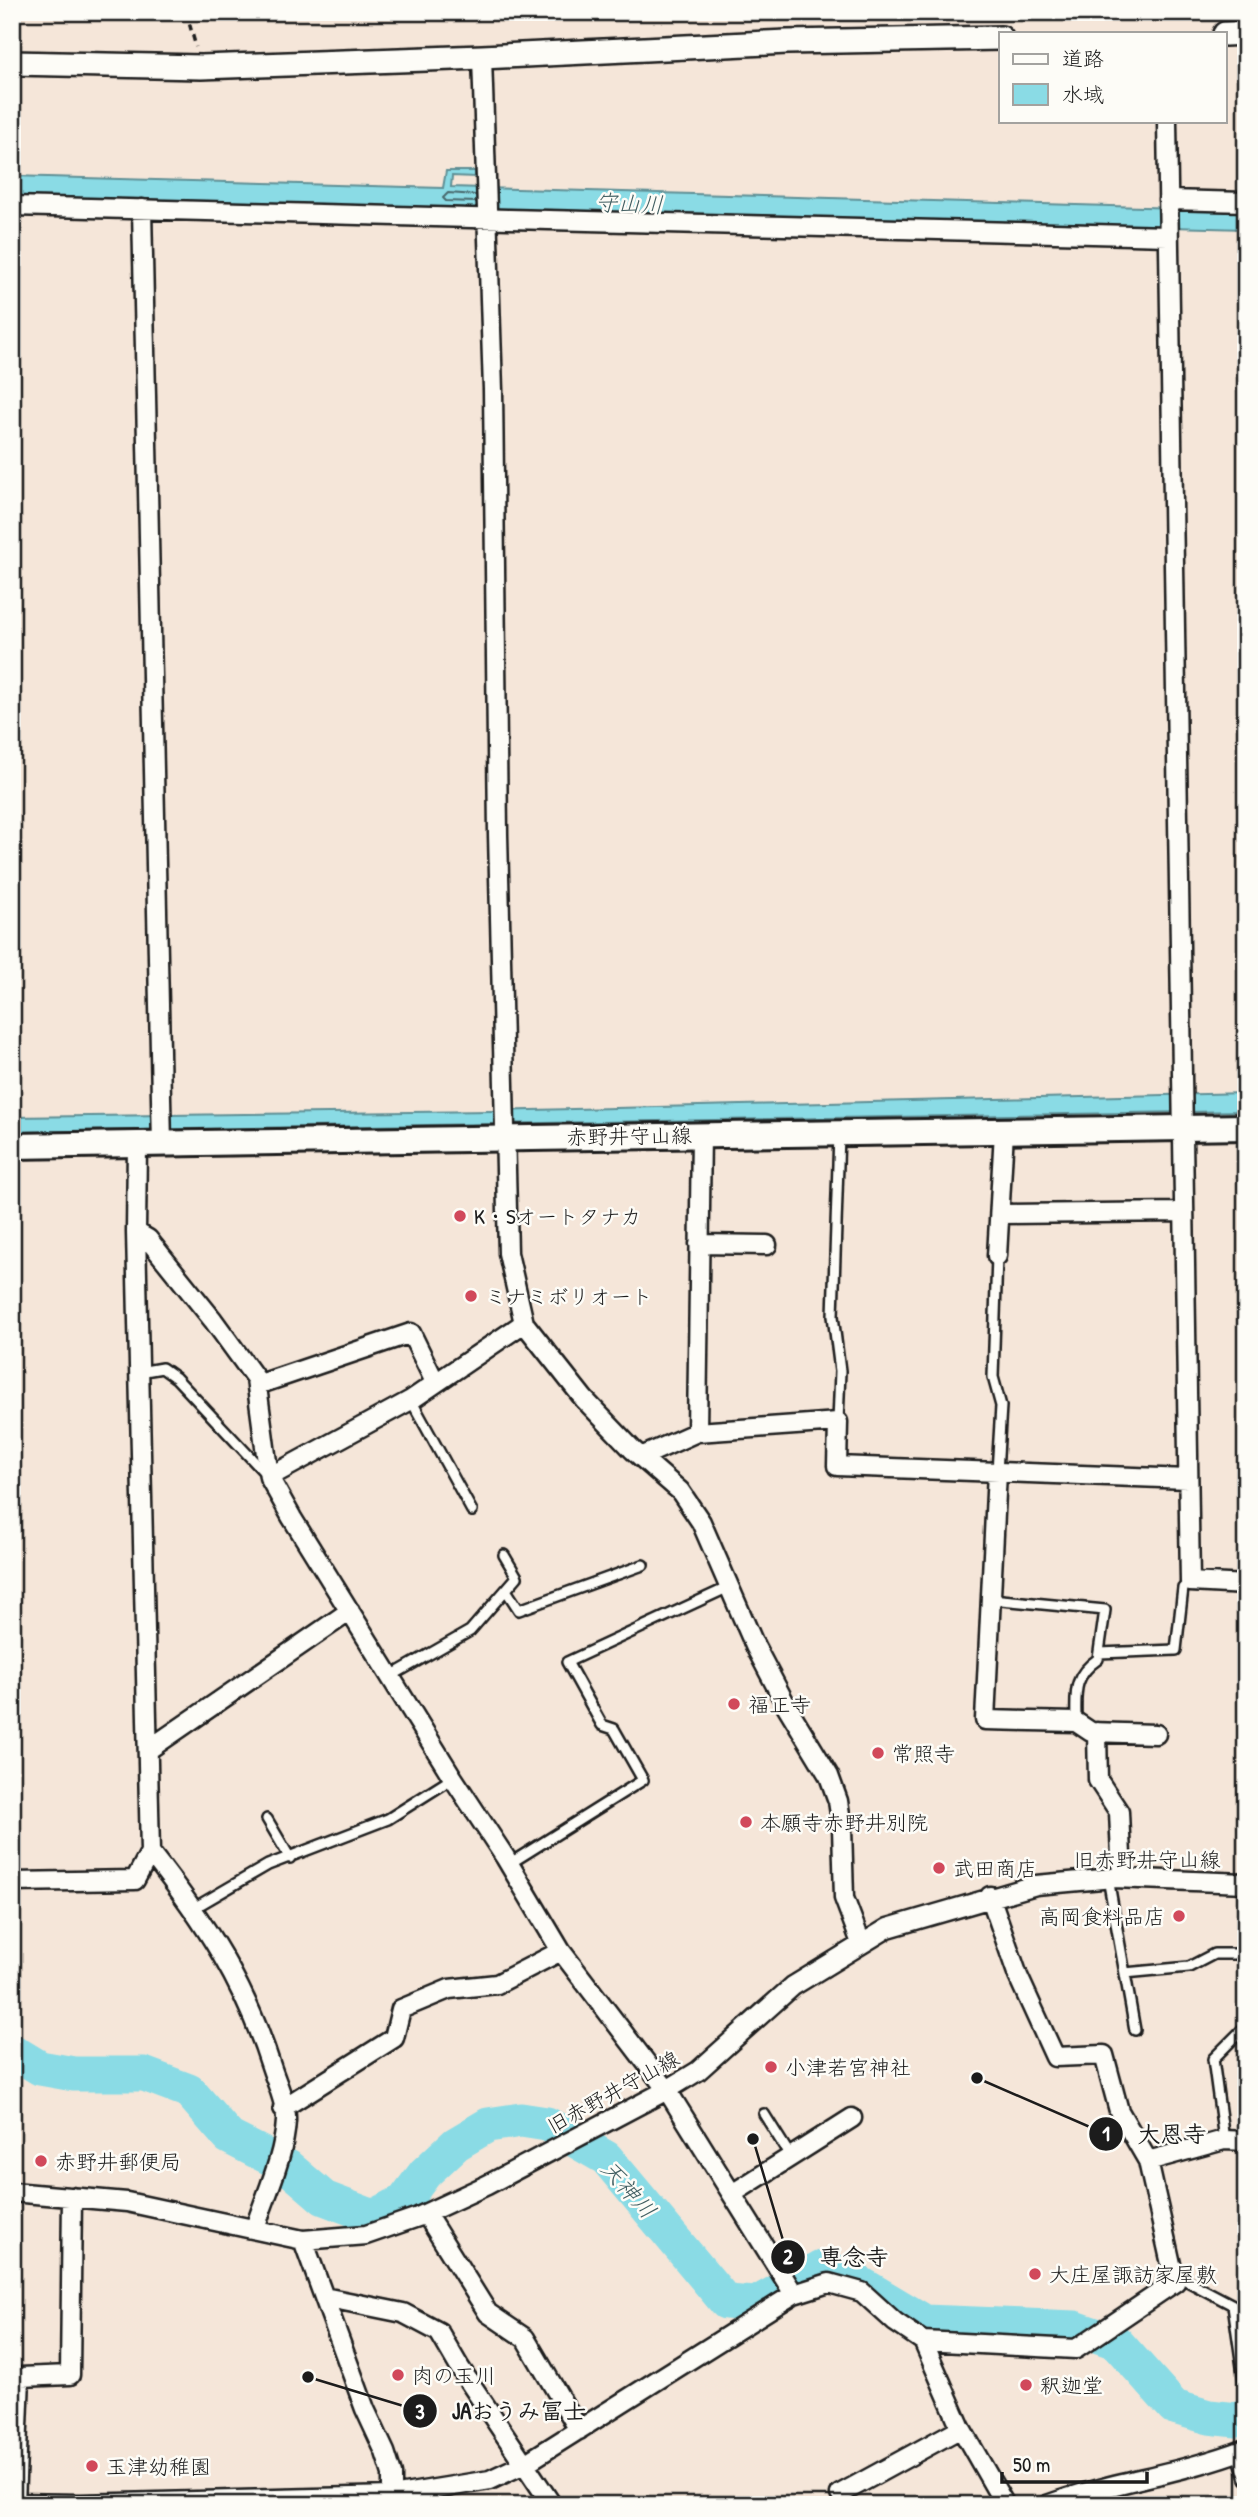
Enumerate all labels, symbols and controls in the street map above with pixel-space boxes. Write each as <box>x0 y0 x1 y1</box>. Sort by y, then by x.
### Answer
legend <box>999 32 1226 122</box>
text: 道路 <box>1062 44 1104 73</box>
text: 水域 <box>1062 80 1104 109</box>
water label: 守山川 <box>594 186 664 220</box>
street label: 赤野井守山線 <box>566 1120 692 1152</box>
place label: K・Sオートタナカ <box>474 1202 642 1231</box>
marker: K・Sオートタナカ <box>452 1208 468 1224</box>
place label: ミナミボリオート <box>485 1282 653 1311</box>
marker: ミナミボリオート <box>463 1288 479 1304</box>
place label: 福正寺 <box>748 1690 811 1719</box>
marker: 福正寺 <box>726 1696 742 1712</box>
place label: 常照寺 <box>892 1739 955 1768</box>
marker: 常照寺 <box>870 1745 886 1761</box>
place label: 本願寺赤野井別院 <box>760 1808 928 1837</box>
marker: 本願寺赤野井別院 <box>738 1814 754 1830</box>
street label: 旧赤野井守山線 <box>1074 1845 1221 1874</box>
place label: 武田商店 <box>953 1854 1037 1883</box>
marker: 武田商店 <box>931 1860 947 1876</box>
place label: 高岡食料品店 <box>1039 1902 1165 1931</box>
marker: 高岡食料品店 <box>1171 1908 1187 1924</box>
street label: 旧赤野井守山線 <box>542 2044 684 2140</box>
place label: 小津若宮神社 <box>785 2053 911 2082</box>
marker: 小津若宮神社 <box>763 2059 779 2075</box>
callout: 大恩寺 <box>1089 2112 1221 2156</box>
text: 大恩寺 <box>1138 2118 1207 2149</box>
text: 1 <box>1102 2119 1110 2148</box>
place label: 赤野井郵便局 <box>55 2147 181 2176</box>
marker: 赤野井郵便局 <box>33 2153 49 2169</box>
water label: 天神川 <box>594 2153 664 2225</box>
callout: 専念寺 <box>770 2235 902 2279</box>
text: 専念寺 <box>820 2241 889 2272</box>
text: 2 <box>783 2242 793 2271</box>
place label: 大庄屋諏訪家屋敷 <box>1049 2260 1217 2289</box>
marker: 大庄屋諏訪家屋敷 <box>1027 2266 1043 2282</box>
place label: 肉の玉川 <box>412 2361 496 2390</box>
marker: 肉の玉川 <box>390 2367 406 2383</box>
place label: 釈迦堂 <box>1040 2371 1103 2400</box>
marker: 釈迦堂 <box>1018 2377 1034 2393</box>
callout: JAおうみ冨士 <box>402 2389 600 2433</box>
text: JAおうみ冨士 <box>452 2395 586 2426</box>
text: 3 <box>415 2397 425 2426</box>
scale bar <box>1002 2440 1148 2484</box>
text: 50 m <box>1013 2450 1050 2479</box>
place label: 玉津幼稚園 <box>106 2452 211 2481</box>
marker: 玉津幼稚園 <box>84 2458 100 2474</box>

